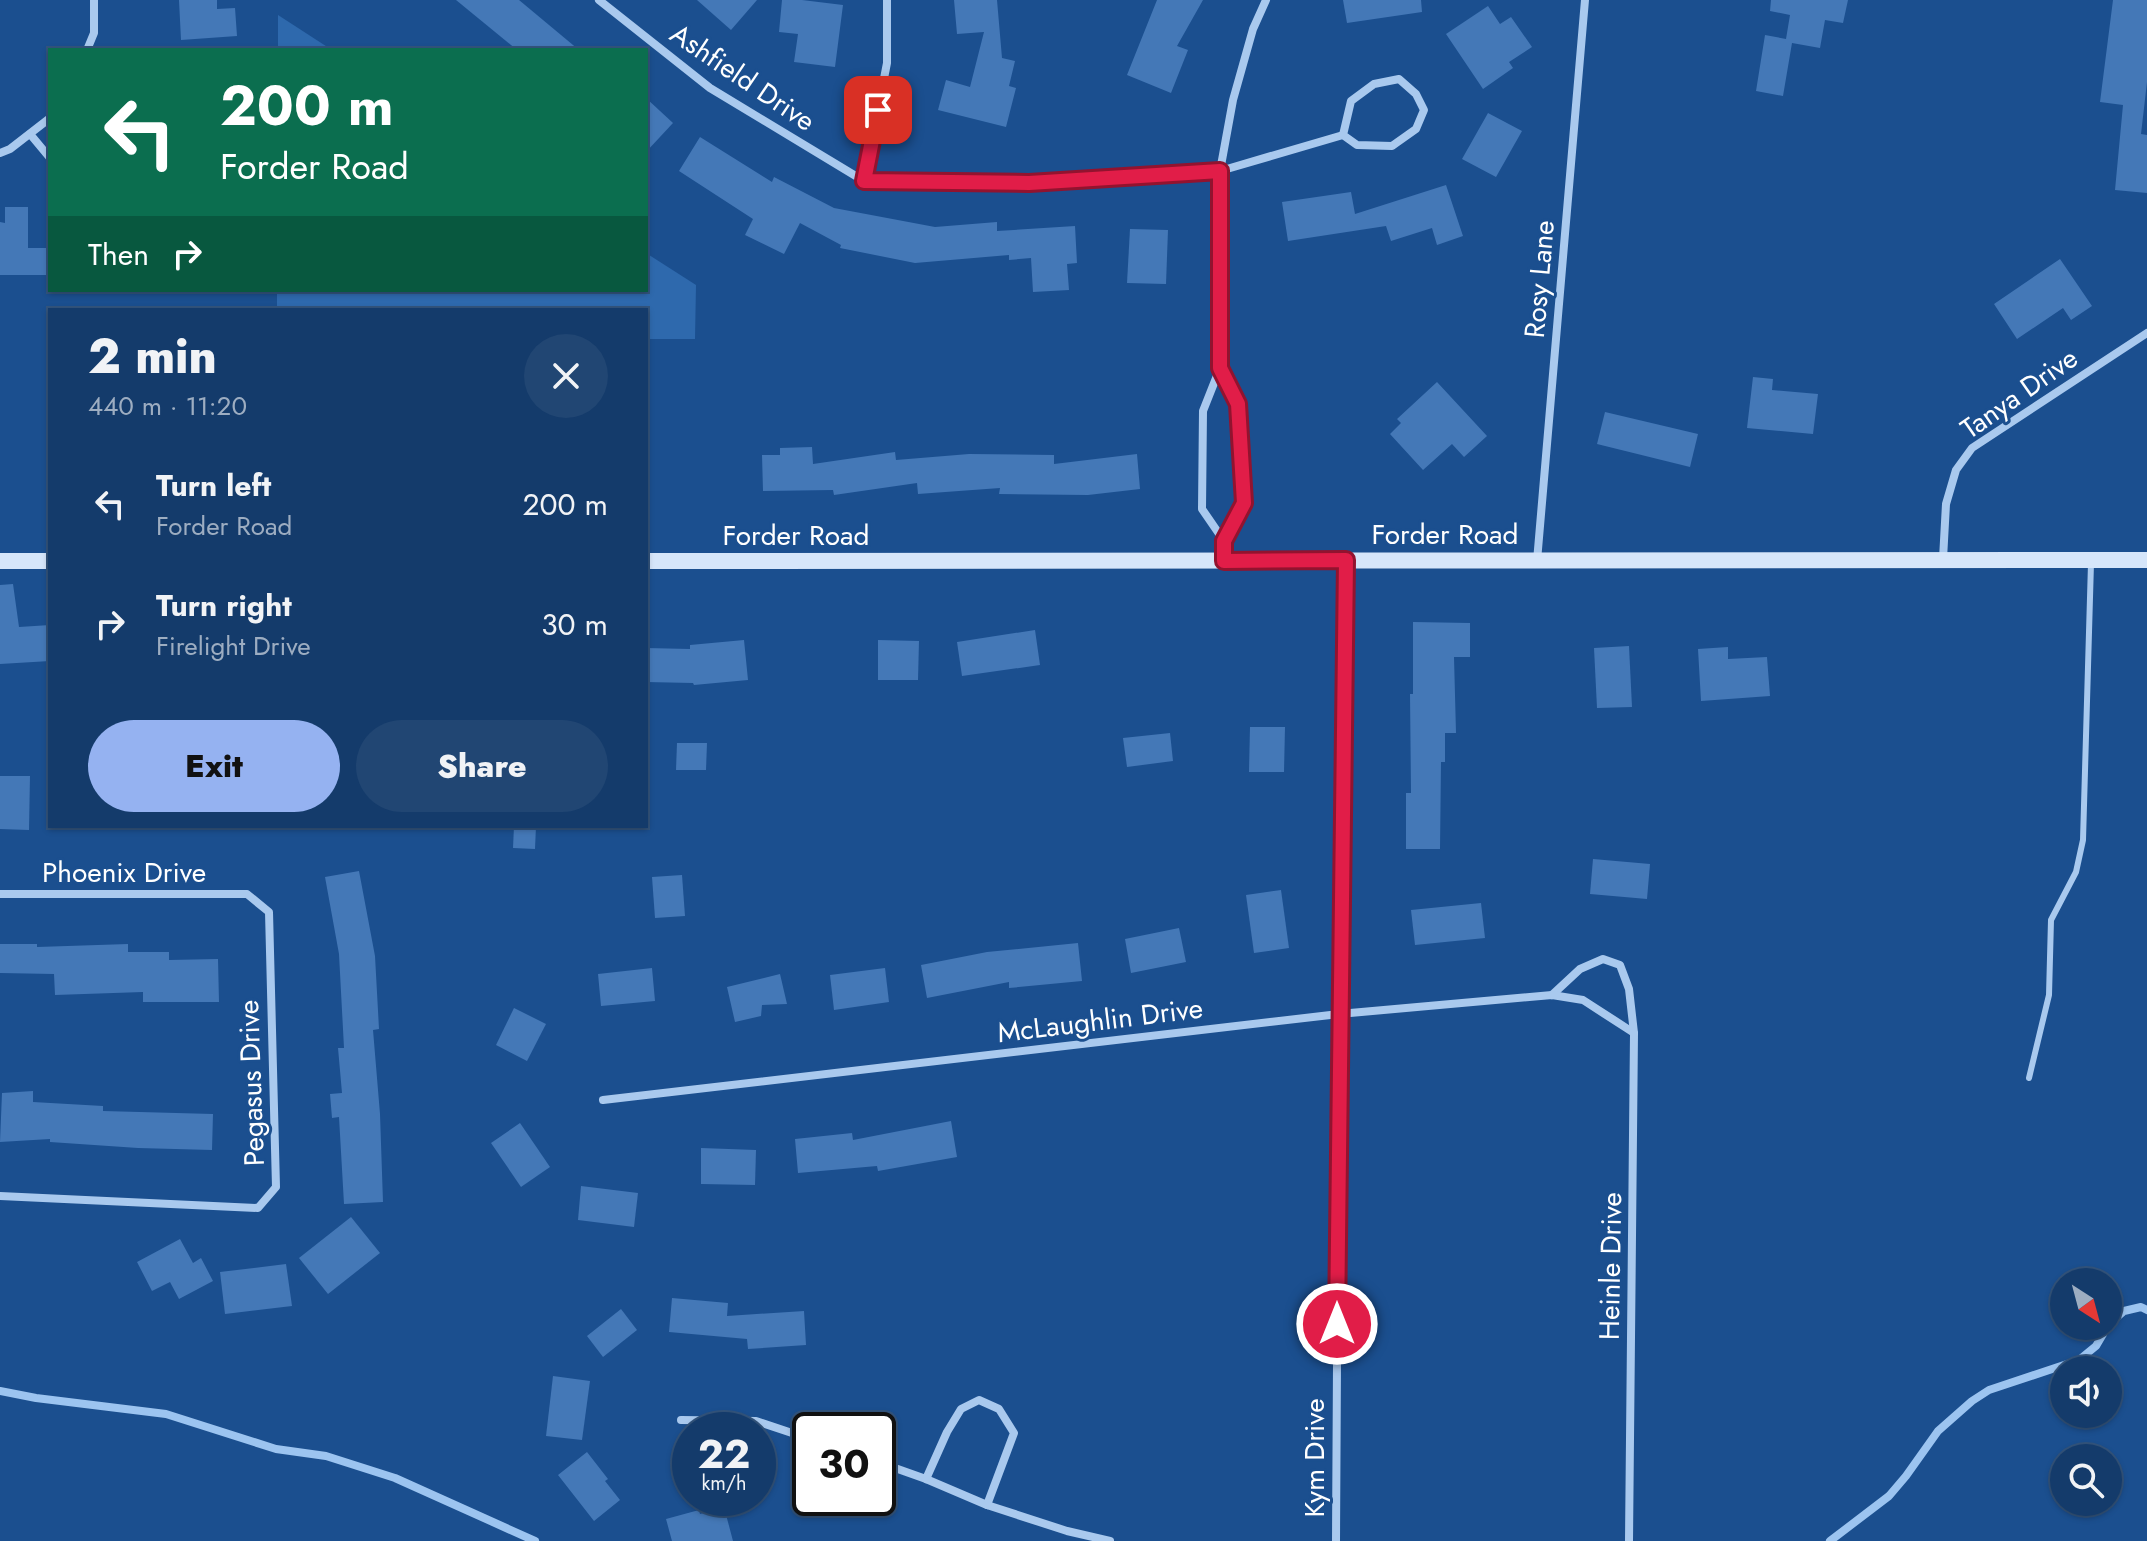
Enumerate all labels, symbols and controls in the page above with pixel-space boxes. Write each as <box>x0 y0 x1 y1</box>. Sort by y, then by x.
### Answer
street label: Ashfield Drive <box>662 14 823 141</box>
text: 200 m <box>220 65 394 146</box>
pin <box>844 76 912 144</box>
icon: left <box>88 80 192 184</box>
icon: arrive <box>856 88 900 132</box>
text: Forder Road <box>220 140 409 192</box>
street label: Rosy Lane <box>1514 218 1565 340</box>
icon: right <box>165 232 209 276</box>
text: Then <box>88 233 149 276</box>
text: 2 min <box>88 322 217 391</box>
button: close <box>524 334 608 418</box>
street label: Tanya Drive <box>1952 338 2086 449</box>
text: 440 m · 11:20 <box>88 387 247 425</box>
text: Turn left <box>156 464 271 507</box>
icon: left <box>88 482 132 526</box>
text: 200 m <box>523 483 608 526</box>
text: Forder Road <box>156 507 292 545</box>
street label: Forder Road <box>1372 514 1518 555</box>
street label: Forder Road <box>723 515 869 556</box>
text: Turn right <box>156 584 292 627</box>
icon: right <box>88 602 132 646</box>
text: 30 m <box>541 603 608 646</box>
text: Firelight Drive <box>156 627 311 665</box>
button: Exit <box>88 720 340 812</box>
button: Share <box>356 720 608 812</box>
street label: Phoenix Drive <box>42 852 206 893</box>
street label: McLaughlin Drive <box>995 988 1205 1053</box>
street label: Pegasus Drive <box>228 999 275 1167</box>
street label: Heinle Drive <box>1589 1192 1632 1340</box>
north arrow <box>2050 1268 2122 1340</box>
map controls <box>2050 1268 2122 1516</box>
position arrow <box>1295 1282 1379 1366</box>
button: sound <box>2050 1356 2122 1428</box>
street label: Kym Drive <box>1294 1398 1335 1518</box>
speed limit sign: 30 <box>792 1412 896 1516</box>
text: 22 <box>698 1425 750 1483</box>
button: search <box>2050 1444 2122 1516</box>
text: km/h <box>701 1469 747 1498</box>

